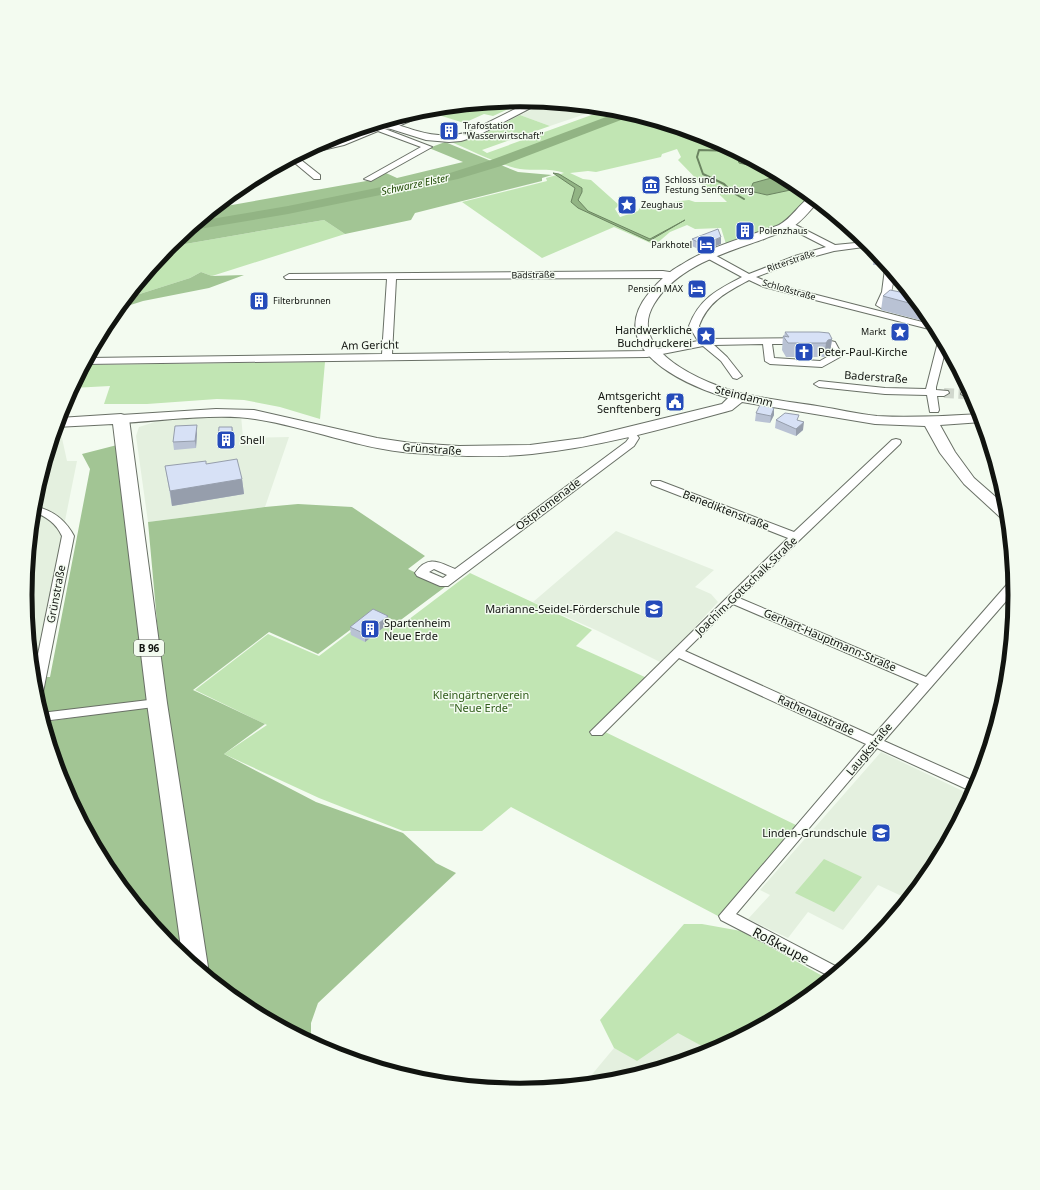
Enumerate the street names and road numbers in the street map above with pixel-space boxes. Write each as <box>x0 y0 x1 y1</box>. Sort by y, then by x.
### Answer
street label: Ritterstraße <box>765 246 817 275</box>
street label: Badstraße <box>511 268 555 281</box>
street label: Schloßstraße <box>761 276 817 303</box>
street label: Am Gericht <box>341 336 399 353</box>
street label: Baderstraße <box>844 367 908 386</box>
street label: Steindamm <box>714 381 775 410</box>
street label: Grünstraße <box>402 439 462 458</box>
street label: Ostpromenade <box>512 474 583 533</box>
street label: Benediktenstraße <box>681 486 772 533</box>
street label: Joachim-Gottschalk-Straße <box>691 533 800 639</box>
street label: Grünstraße <box>43 564 69 624</box>
street label: Gerhart-Hauptmann-Straße <box>761 605 899 674</box>
road number: B 96 <box>134 640 164 656</box>
street label: Rathenaustraße <box>775 691 857 738</box>
street label: Laugkstraße <box>842 719 895 778</box>
street label: Roßkaupe <box>750 923 812 967</box>

